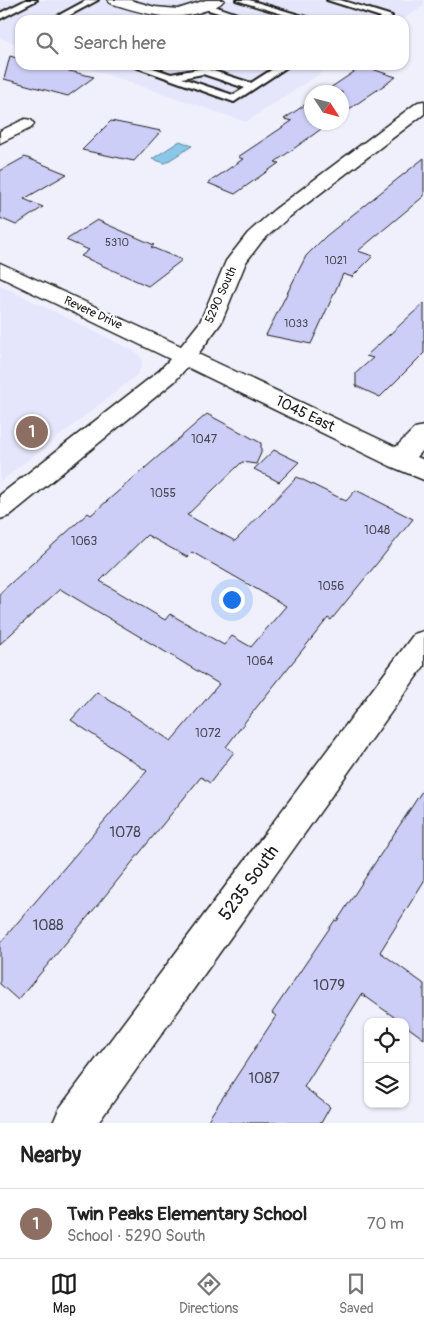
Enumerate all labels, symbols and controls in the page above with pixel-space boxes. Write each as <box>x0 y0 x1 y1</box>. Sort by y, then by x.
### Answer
search box <box>15 15 409 70</box>
icon: search <box>33 29 61 57</box>
text: Search here <box>73 31 166 55</box>
north arrow <box>304 85 349 130</box>
house number: 5310 <box>105 236 129 249</box>
house number: 1021 <box>325 254 347 267</box>
street label: 5290 South <box>202 264 240 326</box>
street label: Revere Drive <box>62 293 125 333</box>
house number: 1033 <box>284 317 308 330</box>
street label: 1045 East <box>272 391 339 437</box>
pin: 1 <box>16 413 48 451</box>
house number: 1047 <box>191 432 218 447</box>
house number: 1055 <box>150 486 176 501</box>
house number: 1048 <box>364 523 390 538</box>
house number: 1063 <box>71 534 98 549</box>
house number: 1056 <box>318 579 344 594</box>
your location <box>219 587 245 613</box>
house number: 1064 <box>247 654 273 669</box>
house number: 1072 <box>195 726 221 741</box>
house number: 1078 <box>109 823 141 842</box>
street label: 5235 South <box>214 841 284 925</box>
house number: 1088 <box>32 916 64 935</box>
house number: 1079 <box>313 976 345 995</box>
map controls <box>364 1018 409 1108</box>
button: locate <box>364 1018 409 1063</box>
button: layers <box>364 1063 409 1108</box>
house number: 1087 <box>248 1069 280 1088</box>
text: Nearby <box>20 1142 81 1169</box>
text: Twin Peaks Elementary School <box>67 1202 307 1226</box>
text: 1 <box>33 1214 39 1234</box>
text: 70 m <box>367 1214 404 1234</box>
text: School · 5290 South <box>67 1226 205 1246</box>
tab: Map <box>50 1270 78 1317</box>
tab: Directions <box>179 1270 238 1317</box>
tab: Saved <box>339 1270 374 1317</box>

